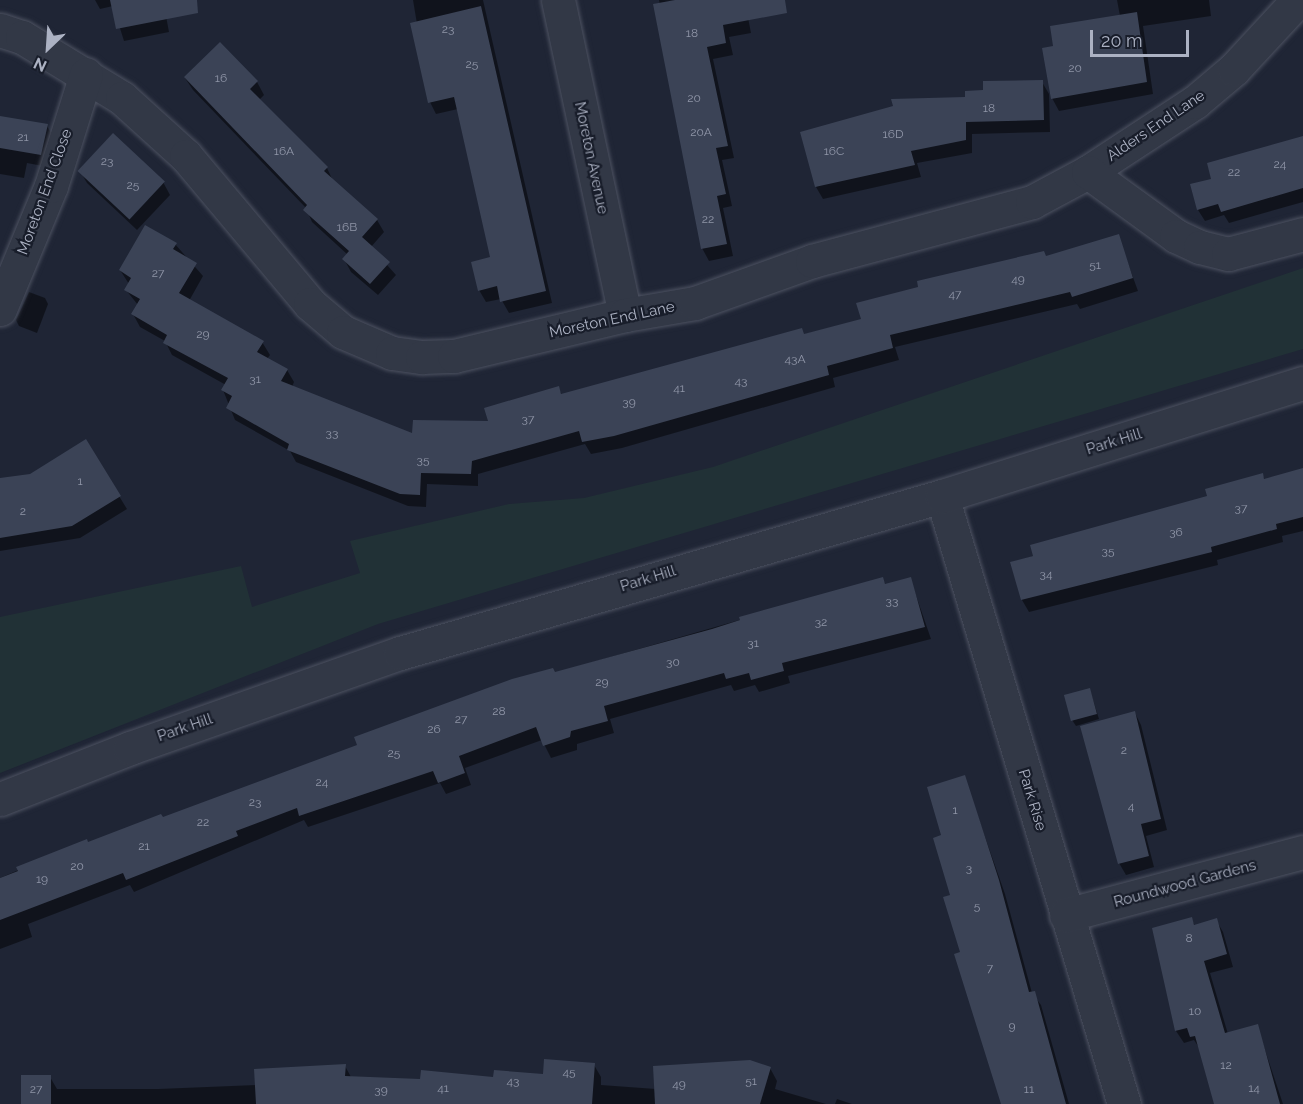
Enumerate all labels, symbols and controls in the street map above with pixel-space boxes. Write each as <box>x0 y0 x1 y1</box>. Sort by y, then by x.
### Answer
north arrow <box>18 18 78 78</box>
scale bar <box>1093 18 1192 56</box>
house number: 23 <box>442 23 454 37</box>
house number: 18 <box>686 27 698 41</box>
text: 20 m <box>1101 30 1143 51</box>
text: N <box>31 54 50 76</box>
house number: 25 <box>466 58 478 72</box>
house number: 20 <box>1068 62 1082 76</box>
house number: 16 <box>215 72 227 86</box>
street label: Alders End Lane <box>1104 87 1208 165</box>
house number: 20 <box>687 92 701 106</box>
street label: Moreton Avenue <box>570 100 612 216</box>
house number: 18 <box>983 102 995 116</box>
house number: 20A <box>690 126 712 140</box>
street label: Moreton End Close <box>14 127 76 257</box>
house number: 16D <box>883 128 903 142</box>
house number: 21 <box>17 131 29 145</box>
house number: 16A <box>274 145 294 159</box>
house number: 16C <box>824 145 844 159</box>
house number: 23 <box>101 155 113 169</box>
house number: 24 <box>1274 158 1286 172</box>
house number: 22 <box>1228 166 1240 180</box>
house number: 25 <box>127 179 139 193</box>
house number: 22 <box>702 213 714 227</box>
house number: 16B <box>337 221 357 235</box>
house number: 51 <box>1089 259 1101 273</box>
house number: 27 <box>152 267 164 281</box>
house number: 49 <box>1011 273 1025 287</box>
house number: 47 <box>949 288 961 302</box>
street label: Moreton End Lane <box>548 298 676 342</box>
house number: 29 <box>196 328 210 342</box>
house number: 43A <box>784 353 806 367</box>
house number: 31 <box>249 373 261 387</box>
house number: 43 <box>735 375 747 389</box>
house number: 41 <box>673 382 685 396</box>
house number: 39 <box>622 396 636 410</box>
house number: 37 <box>522 413 534 427</box>
street label: Park Hill <box>1084 425 1144 459</box>
house number: 33 <box>326 427 338 441</box>
house number: 35 <box>417 454 429 468</box>
house number: 1 <box>77 475 83 489</box>
house number: 37 <box>1235 502 1247 516</box>
house number: 2 <box>20 505 26 519</box>
house number: 36 <box>1169 526 1183 540</box>
house number: 35 <box>1102 545 1114 559</box>
street label: Park Hill <box>618 562 678 596</box>
house number: 34 <box>1040 568 1052 582</box>
house number: 33 <box>886 595 898 609</box>
house number: 32 <box>815 616 827 630</box>
house number: 31 <box>747 637 759 651</box>
house number: 30 <box>666 656 680 670</box>
house number: 29 <box>595 676 609 690</box>
house number: 28 <box>492 705 506 719</box>
street label: Park Hill <box>155 710 215 746</box>
house number: 27 <box>455 713 467 727</box>
house number: 26 <box>427 723 441 737</box>
house number: 2 <box>1121 744 1127 758</box>
house number: 25 <box>388 747 400 761</box>
street label: Park Rise <box>1014 767 1050 833</box>
house number: 24 <box>316 776 328 790</box>
house number: 23 <box>249 796 261 810</box>
house number: 4 <box>1128 800 1134 814</box>
house number: 1 <box>952 804 958 818</box>
house number: 22 <box>197 816 209 830</box>
house number: 21 <box>138 840 150 854</box>
street label: Roundwood Gardens <box>1112 856 1258 912</box>
house number: 20 <box>70 860 84 874</box>
house number: 3 <box>966 862 972 876</box>
house number: 19 <box>36 873 48 887</box>
house number: 5 <box>974 900 980 914</box>
house number: 8 <box>1185 932 1193 946</box>
house number: 7 <box>987 962 993 976</box>
house number: 10 <box>1189 1005 1201 1019</box>
house number: 9 <box>1008 1020 1016 1034</box>
house number: 12 <box>1220 1059 1232 1073</box>
house number: 45 <box>562 1066 576 1080</box>
house number: 43 <box>507 1075 519 1089</box>
house number: 51 <box>745 1075 757 1089</box>
house number: 49 <box>672 1078 686 1092</box>
house number: 41 <box>437 1082 449 1096</box>
house number: 14 <box>1248 1082 1260 1096</box>
house number: 27 <box>30 1083 42 1097</box>
house number: 11 <box>1024 1083 1034 1097</box>
house number: 39 <box>374 1084 388 1098</box>

